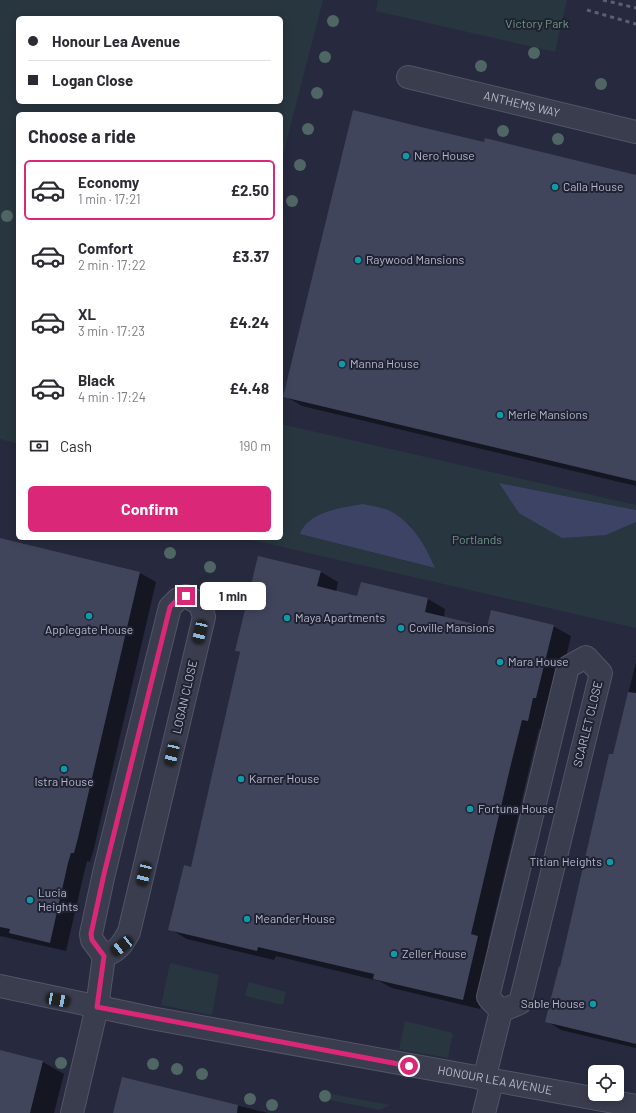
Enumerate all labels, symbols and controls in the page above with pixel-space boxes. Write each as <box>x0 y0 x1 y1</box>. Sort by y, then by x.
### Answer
park label: Victory Park <box>505 16 569 30</box>
text: Honour Lea Avenue <box>52 32 180 50</box>
text: Logan Close <box>52 71 133 89</box>
street label: ANTHEMS WAY <box>482 88 562 119</box>
text: Choose a ride <box>28 125 136 147</box>
place label: Nero House <box>414 148 475 162</box>
marker: Nero House <box>401 151 411 161</box>
icon: car <box>30 172 66 208</box>
text: Economy <box>78 173 139 191</box>
place label: Calla House <box>563 179 623 193</box>
text: £2.50 <box>231 181 269 199</box>
marker: Calla House <box>550 182 560 192</box>
text: 1 min · 17:21 <box>78 191 141 207</box>
icon: car <box>30 238 66 274</box>
text: Comfort <box>78 239 133 257</box>
text: £3.37 <box>232 247 269 265</box>
place label: Raywood Mansions <box>366 252 464 266</box>
marker: Raywood Mansions <box>353 255 363 265</box>
text: 2 min · 17:22 <box>78 257 146 273</box>
icon: car <box>30 304 66 340</box>
text: XL <box>78 305 96 323</box>
text: £4.24 <box>229 313 269 331</box>
text: 3 min · 17:23 <box>78 323 145 339</box>
place label: Manna House <box>350 356 419 370</box>
marker: Manna House <box>337 359 347 369</box>
icon: car <box>30 370 66 406</box>
text: Black <box>78 371 115 389</box>
text: £4.48 <box>229 379 269 397</box>
text: 4 min · 17:24 <box>78 389 146 405</box>
place label: Merle Mansions <box>508 407 588 421</box>
marker: Merle Mansions <box>495 410 505 420</box>
icon: cash <box>28 435 50 457</box>
text: Cash <box>60 437 92 455</box>
text: 190 m <box>239 438 271 454</box>
button: Confirm <box>28 486 271 532</box>
park label: Portlands <box>452 532 502 546</box>
callout: 1 min <box>200 582 266 610</box>
route end <box>177 587 195 605</box>
text: 1 min <box>219 588 247 604</box>
place label: Maya Apartments <box>295 610 386 624</box>
marker: Applegate House <box>84 611 94 621</box>
marker: Maya Apartments <box>282 613 292 623</box>
car <box>191 619 209 645</box>
place label: Coville Mansions <box>409 620 495 634</box>
place label: Applegate House <box>45 622 133 636</box>
marker: Coville Mansions <box>396 623 406 633</box>
place label: Mara House <box>508 654 569 668</box>
marker: Mara House <box>495 657 505 667</box>
street label: LOGAN CLOSE <box>169 659 199 735</box>
street label: SCARLET CLOSE <box>570 679 604 768</box>
car <box>163 741 181 767</box>
marker: Istra House <box>59 764 69 774</box>
place label: Karner House <box>249 771 319 785</box>
place label: Istra House <box>34 774 94 788</box>
marker: Karner House <box>236 774 246 784</box>
place label: Fortuna House <box>478 801 554 815</box>
marker: Fortuna House <box>465 804 475 814</box>
place label: Titian Heights <box>530 854 602 868</box>
marker: Titian Heights <box>605 857 615 867</box>
car <box>135 861 153 887</box>
place label: Lucia Heights <box>38 885 79 913</box>
marker: Lucia Heights <box>25 895 35 905</box>
place label: Meander House <box>255 911 335 925</box>
marker: Meander House <box>242 914 252 924</box>
car <box>109 934 135 958</box>
place label: Zeller House <box>402 946 467 960</box>
marker: Zeller House <box>389 949 399 959</box>
car <box>45 992 71 1008</box>
place label: Sable House <box>521 996 585 1010</box>
marker: Sable House <box>588 999 598 1009</box>
route start <box>400 1057 418 1075</box>
street label: HONOUR LEA AVENUE <box>437 1062 554 1097</box>
map controls <box>588 1065 624 1101</box>
button: locate <box>588 1065 624 1101</box>

